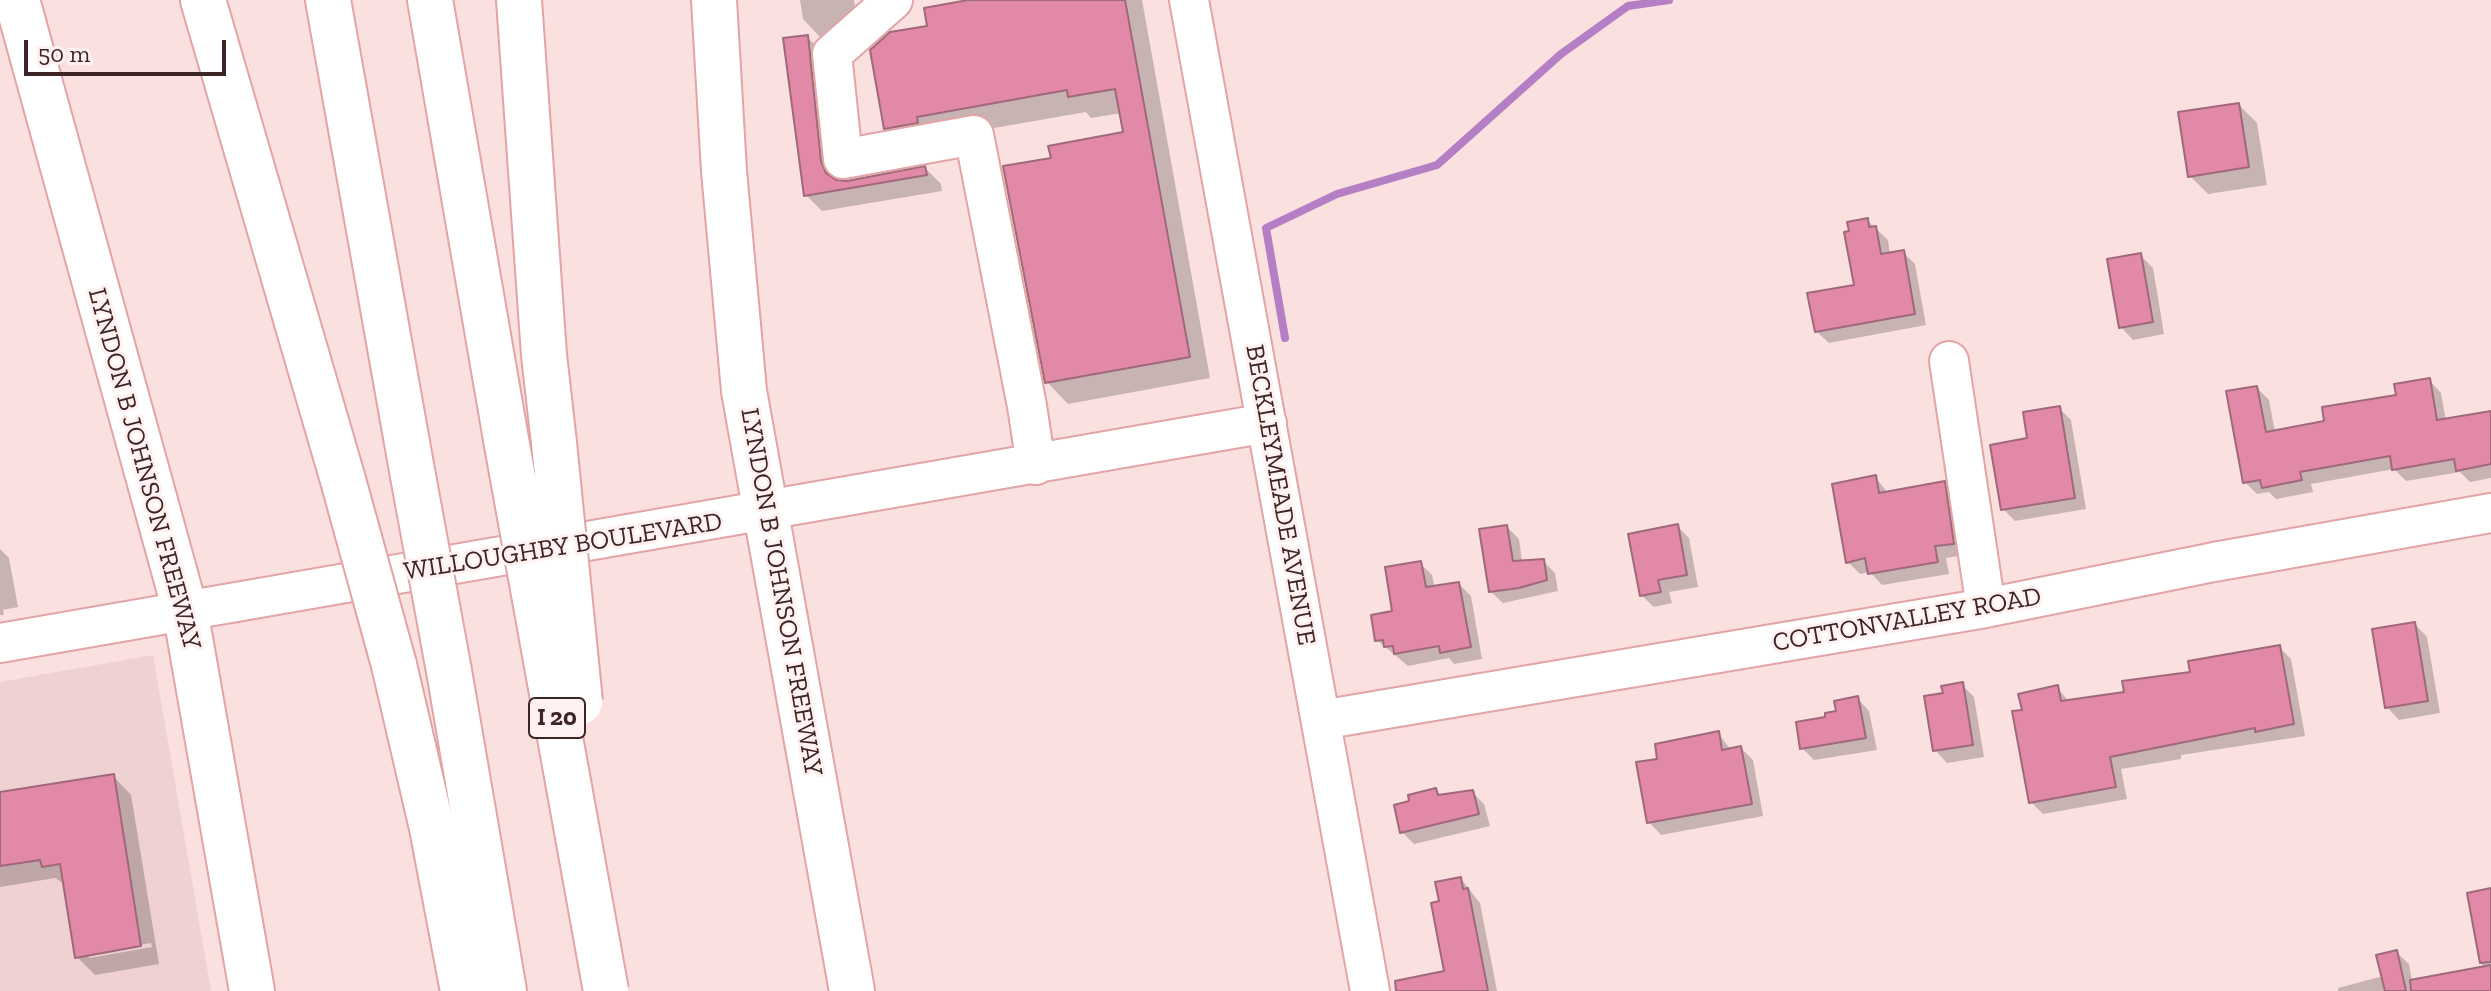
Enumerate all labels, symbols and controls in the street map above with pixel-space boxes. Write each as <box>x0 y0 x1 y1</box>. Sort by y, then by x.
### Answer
scale bar <box>28 24 230 74</box>
text: 50 m <box>38 39 90 68</box>
street label: LYNDON B JOHNSON FREEWAY <box>81 285 207 653</box>
street label: BECKLEYMEADE AVENUE <box>1238 342 1322 648</box>
street label: LYNDON B JOHNSON FREEWAY <box>733 406 829 778</box>
street label: WILLOUGHBY BOULEVARD <box>402 506 724 588</box>
street label: COTTONVALLEY ROAD <box>1770 581 2044 659</box>
road number: I 20 <box>529 698 585 738</box>

